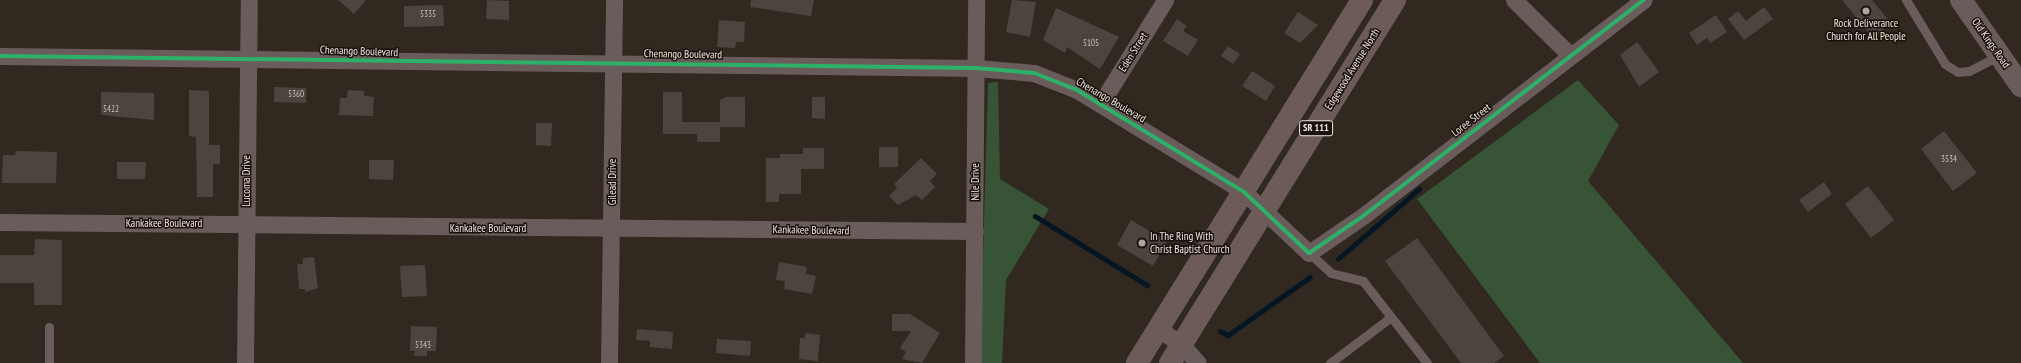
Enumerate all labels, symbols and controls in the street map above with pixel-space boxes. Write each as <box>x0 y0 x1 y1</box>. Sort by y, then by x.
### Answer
marker: Rock Deliverance Church for All People <box>1861 6 1871 16</box>
house number: 5335 <box>420 9 436 19</box>
street label: Old Kings Road <box>1969 15 2013 71</box>
place label: Rock Deliverance Church for All People <box>1826 17 1906 43</box>
street label: Edgewood Avenue North <box>1322 26 1382 112</box>
street label: Eden Street <box>1116 30 1150 74</box>
house number: 5105 <box>1083 38 1099 48</box>
street label: Chenango Boulevard <box>320 43 398 59</box>
street label: Chenango Boulevard <box>644 47 722 61</box>
street label: Chenango Boulevard <box>1074 75 1148 125</box>
house number: 5360 <box>288 89 304 99</box>
street label: Loree Street <box>1449 101 1493 139</box>
house number: 5422 <box>103 104 119 114</box>
road number: SR 111 <box>1299 120 1333 136</box>
house number: 3534 <box>1941 154 1957 164</box>
street label: Lucoma Drive <box>239 155 253 207</box>
street label: Gilead Drive <box>605 159 619 205</box>
street label: Nile Drive <box>968 163 982 201</box>
street label: Kankakee Boulevard <box>126 216 202 230</box>
street label: Kankakee Boulevard <box>450 221 526 235</box>
street label: Kankakee Boulevard <box>773 223 849 237</box>
place label: In The Ring With Christ Baptist Church <box>1150 230 1230 256</box>
marker: In The Ring With Christ Baptist Church <box>1137 238 1147 248</box>
house number: 5343 <box>415 340 431 350</box>

